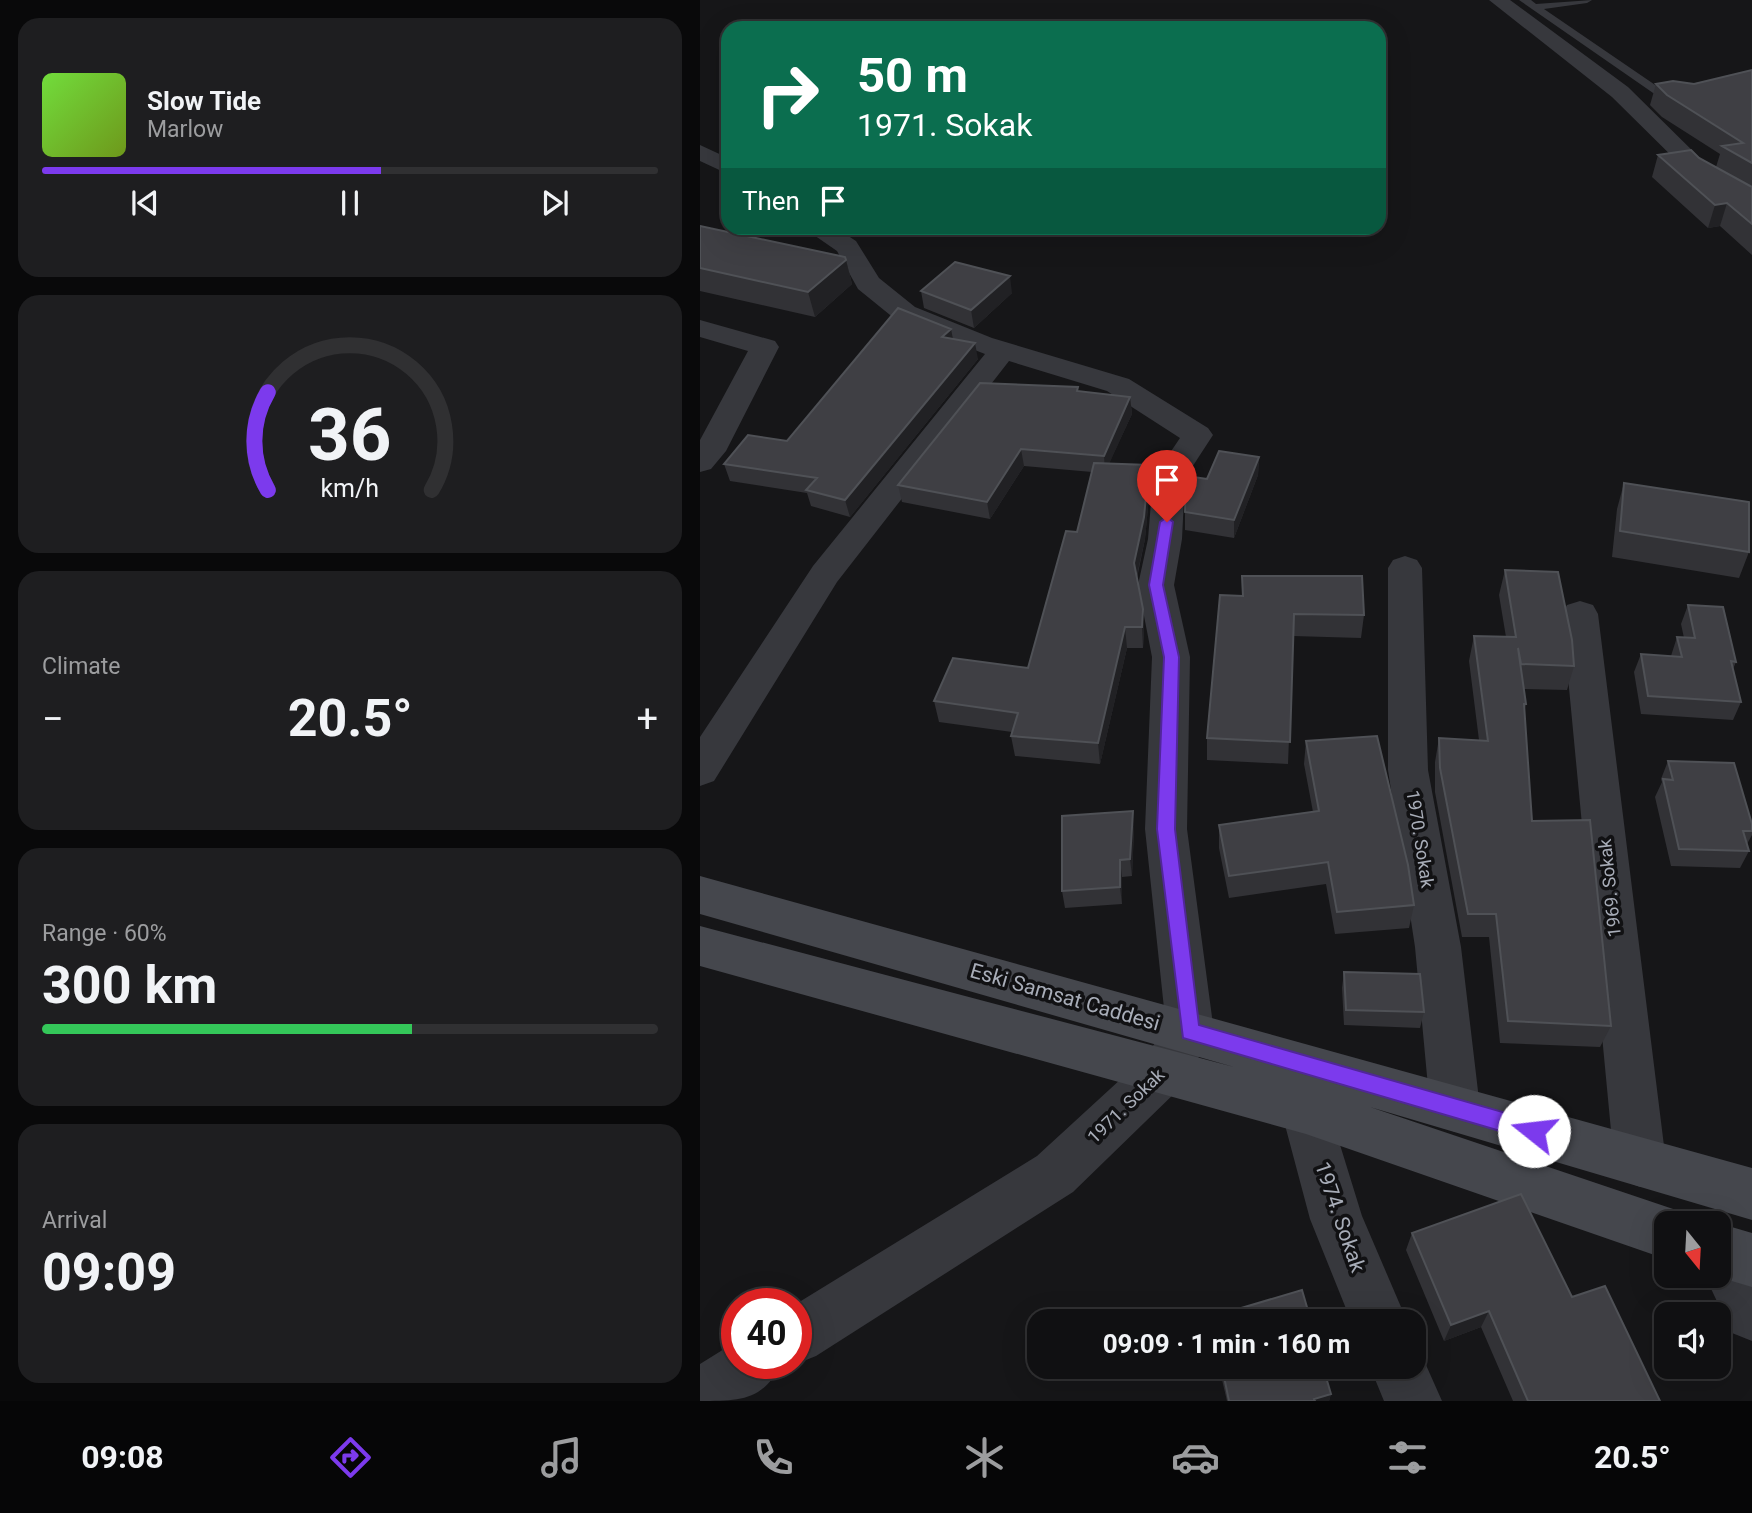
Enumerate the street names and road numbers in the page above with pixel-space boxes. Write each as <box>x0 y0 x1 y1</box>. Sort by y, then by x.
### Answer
street label: 1970. Sokak <box>1402 789 1439 890</box>
street label: 1969. Sokak <box>1594 837 1625 938</box>
street label: Eski Samsat Caddesi <box>967 958 1163 1036</box>
street label: 1971. Sokak <box>1083 1063 1169 1147</box>
street label: 1974. Sokak <box>1310 1159 1370 1276</box>

